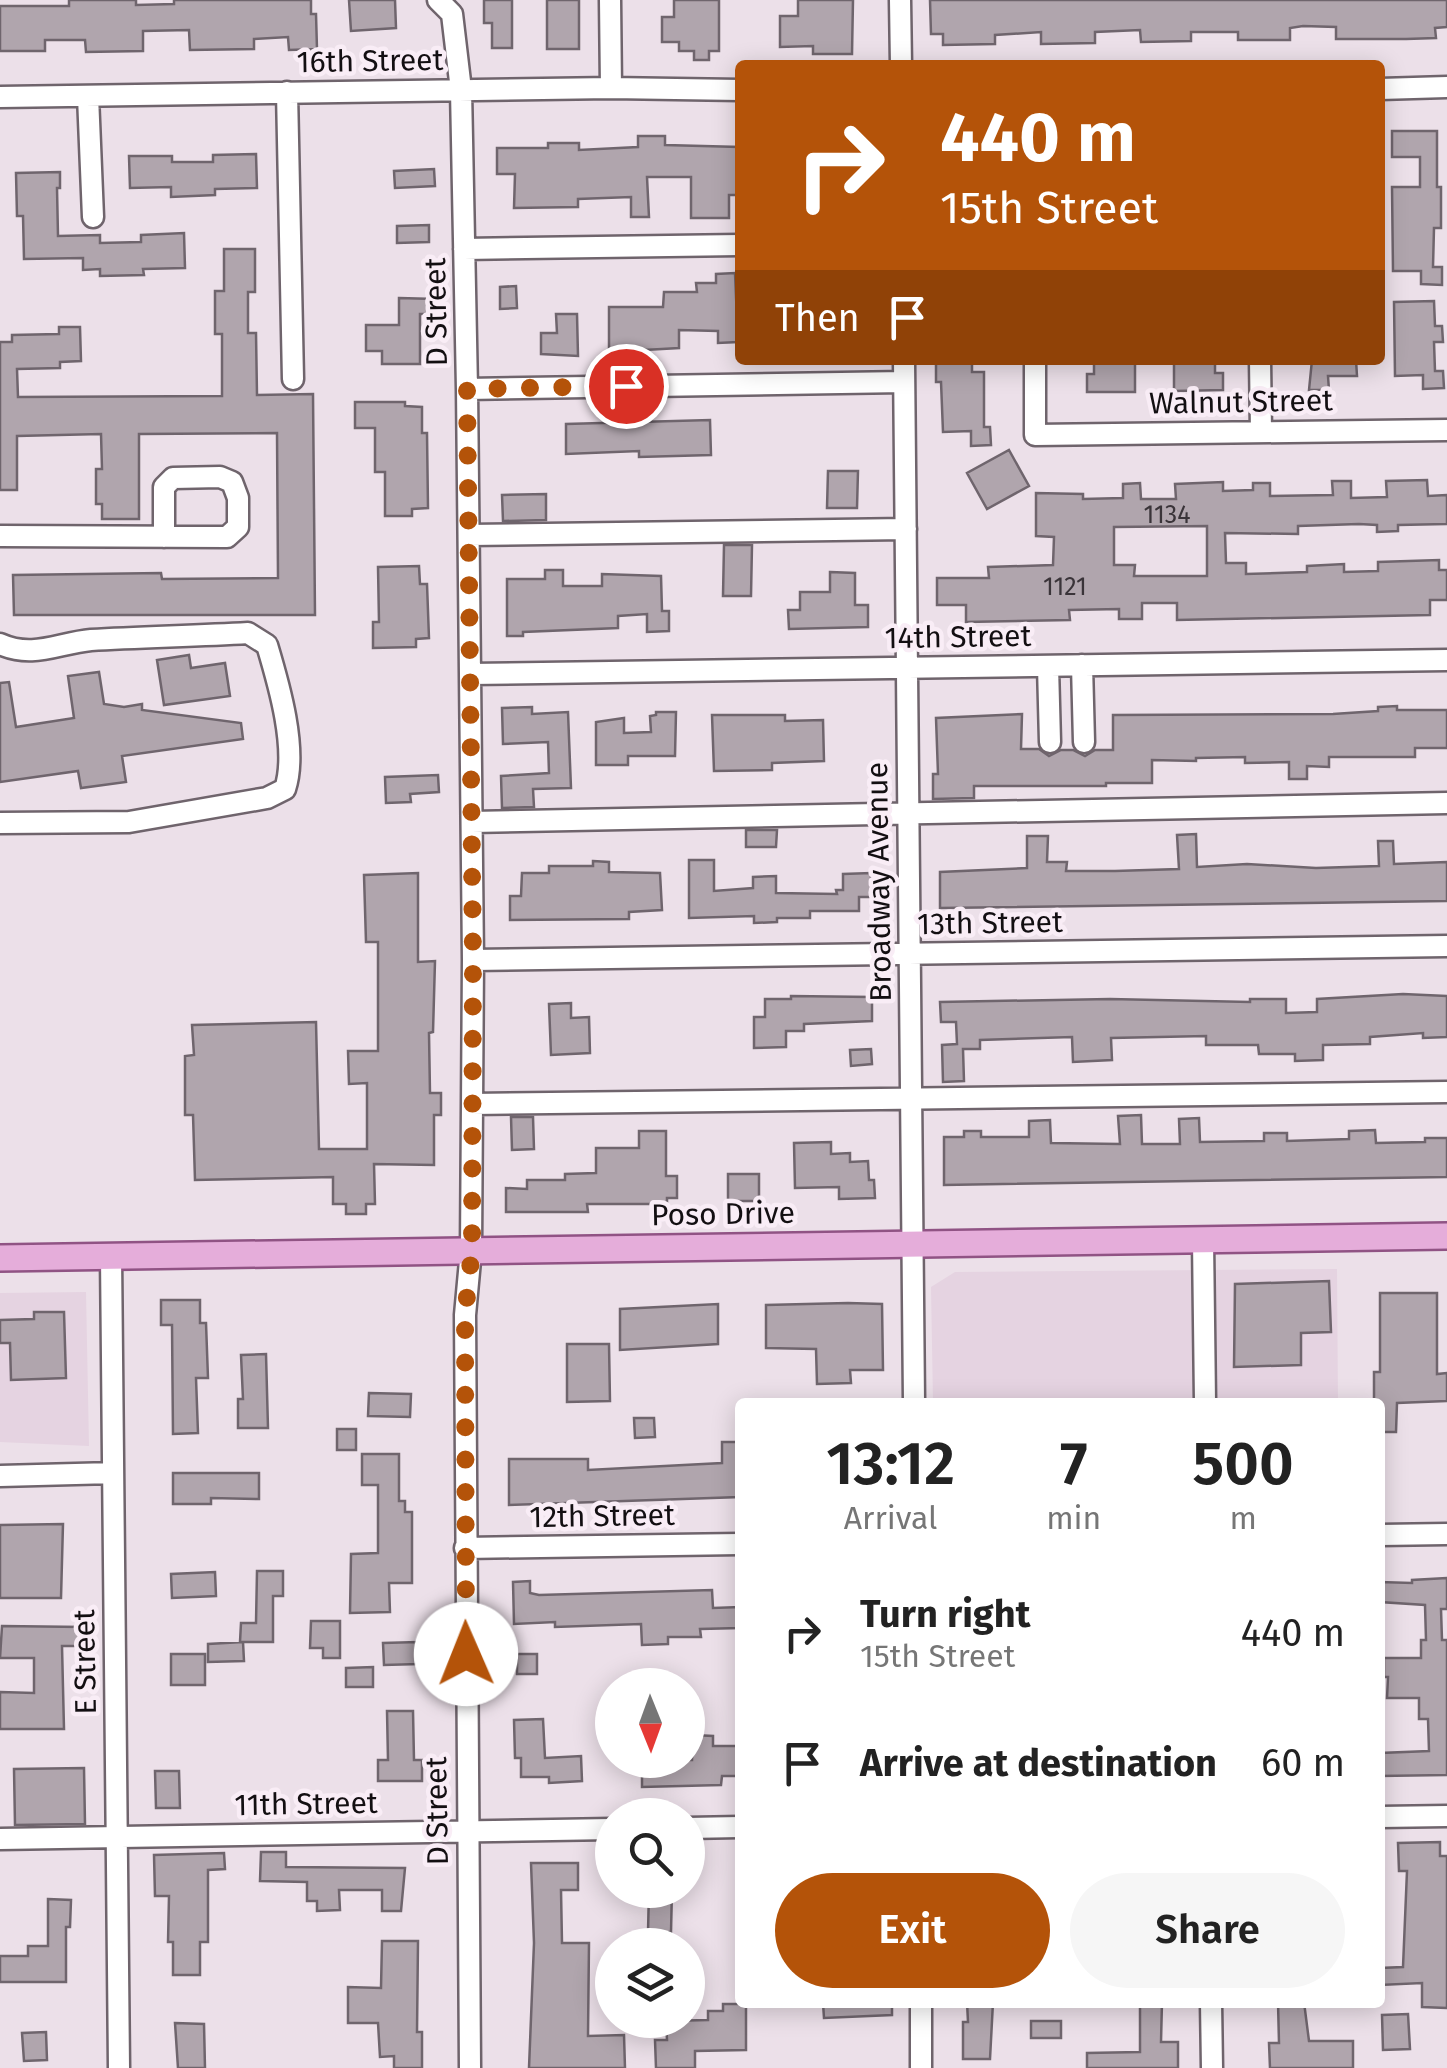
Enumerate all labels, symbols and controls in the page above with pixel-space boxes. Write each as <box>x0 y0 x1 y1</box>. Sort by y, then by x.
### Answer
street label: 16th Street <box>296 42 444 80</box>
text: 440 m <box>940 96 1136 180</box>
icon: right <box>775 100 905 230</box>
text: 15th Street <box>940 181 1158 235</box>
street label: D Street <box>417 257 455 367</box>
icon: arrive <box>880 290 935 345</box>
text: Then <box>775 295 860 341</box>
pin <box>584 344 669 429</box>
icon: arrive <box>599 359 654 414</box>
street label: Walnut Street <box>1149 382 1333 422</box>
house number: 1134 <box>1144 500 1190 530</box>
house number: 1121 <box>1043 572 1087 602</box>
street label: 14th Street <box>884 618 1032 656</box>
street label: Broadway Avenue <box>859 762 899 1002</box>
street label: 13th Street <box>917 904 1063 942</box>
street label: Poso Drive <box>651 1195 795 1233</box>
text: 13:12 <box>826 1428 955 1500</box>
text: 7 <box>1060 1428 1088 1500</box>
text: 500 <box>1193 1428 1294 1500</box>
street label: 12th Street <box>529 1497 675 1535</box>
text: Arrival <box>844 1499 937 1537</box>
text: min <box>1046 1499 1101 1537</box>
text: m <box>1229 1499 1257 1537</box>
text: Turn right <box>860 1591 1030 1637</box>
position arrow <box>414 1602 518 1706</box>
icon: right <box>775 1606 830 1661</box>
street label: E Street <box>66 1609 104 1715</box>
text: 440 m <box>1241 1610 1345 1656</box>
text: 15th Street <box>860 1637 1015 1675</box>
north arrow <box>595 1668 705 1778</box>
map controls <box>595 1668 705 2038</box>
icon: arrive <box>775 1736 830 1791</box>
text: Arrive at destination <box>860 1740 1217 1786</box>
text: 60 m <box>1261 1740 1345 1786</box>
street label: D Street <box>418 1756 456 1866</box>
street label: 11th Street <box>234 1785 378 1823</box>
button: search <box>595 1798 705 1908</box>
button: Exit <box>775 1873 1050 1988</box>
button: Share <box>1070 1873 1345 1988</box>
button: layers <box>595 1928 705 2038</box>

